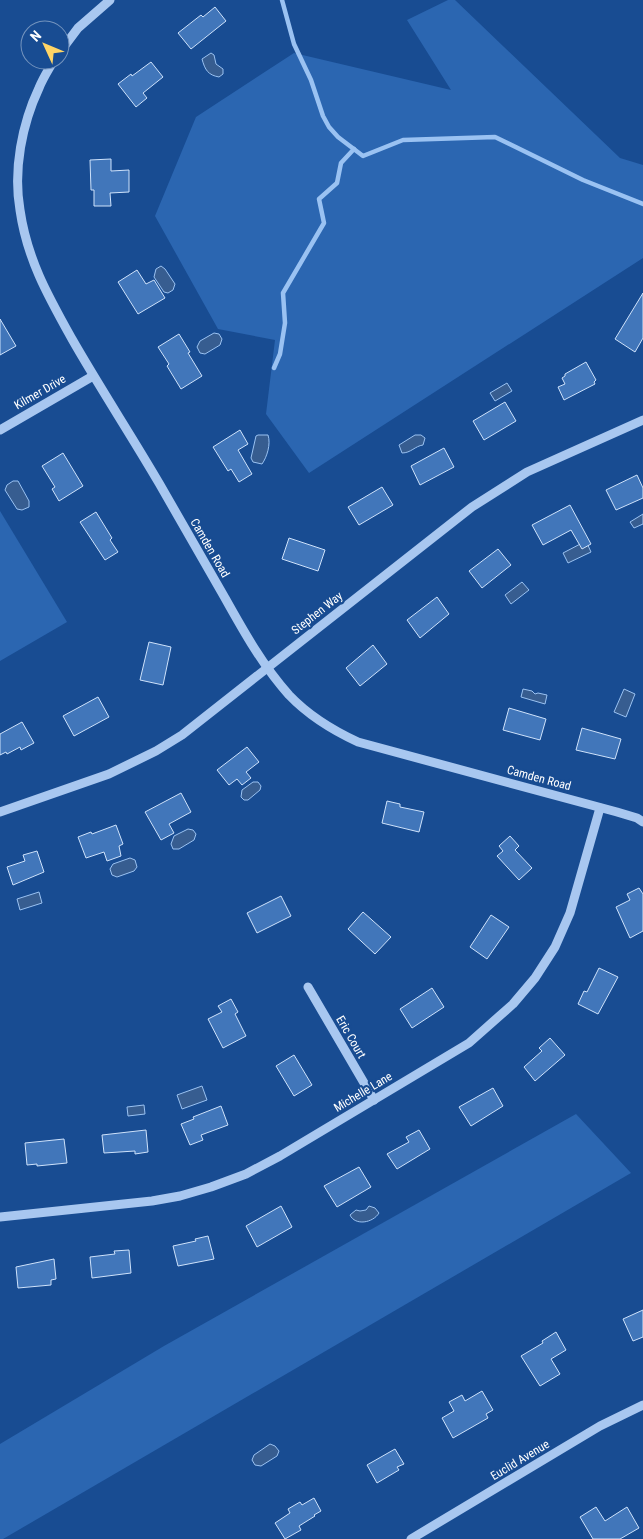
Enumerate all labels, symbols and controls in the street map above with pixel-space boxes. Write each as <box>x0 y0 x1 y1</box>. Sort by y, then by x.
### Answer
north arrow <box>20 20 70 70</box>
text: N <box>27 27 44 45</box>
street label: Kilmer Drive <box>12 371 69 412</box>
street label: Camden Road <box>187 516 233 580</box>
street label: Stephen Way <box>289 589 345 637</box>
street label: Camden Road <box>505 763 573 793</box>
street label: Eric Court <box>333 1013 369 1061</box>
street label: Michelle Lane <box>331 1069 395 1115</box>
street label: Euclid Avenue <box>488 1437 552 1483</box>

